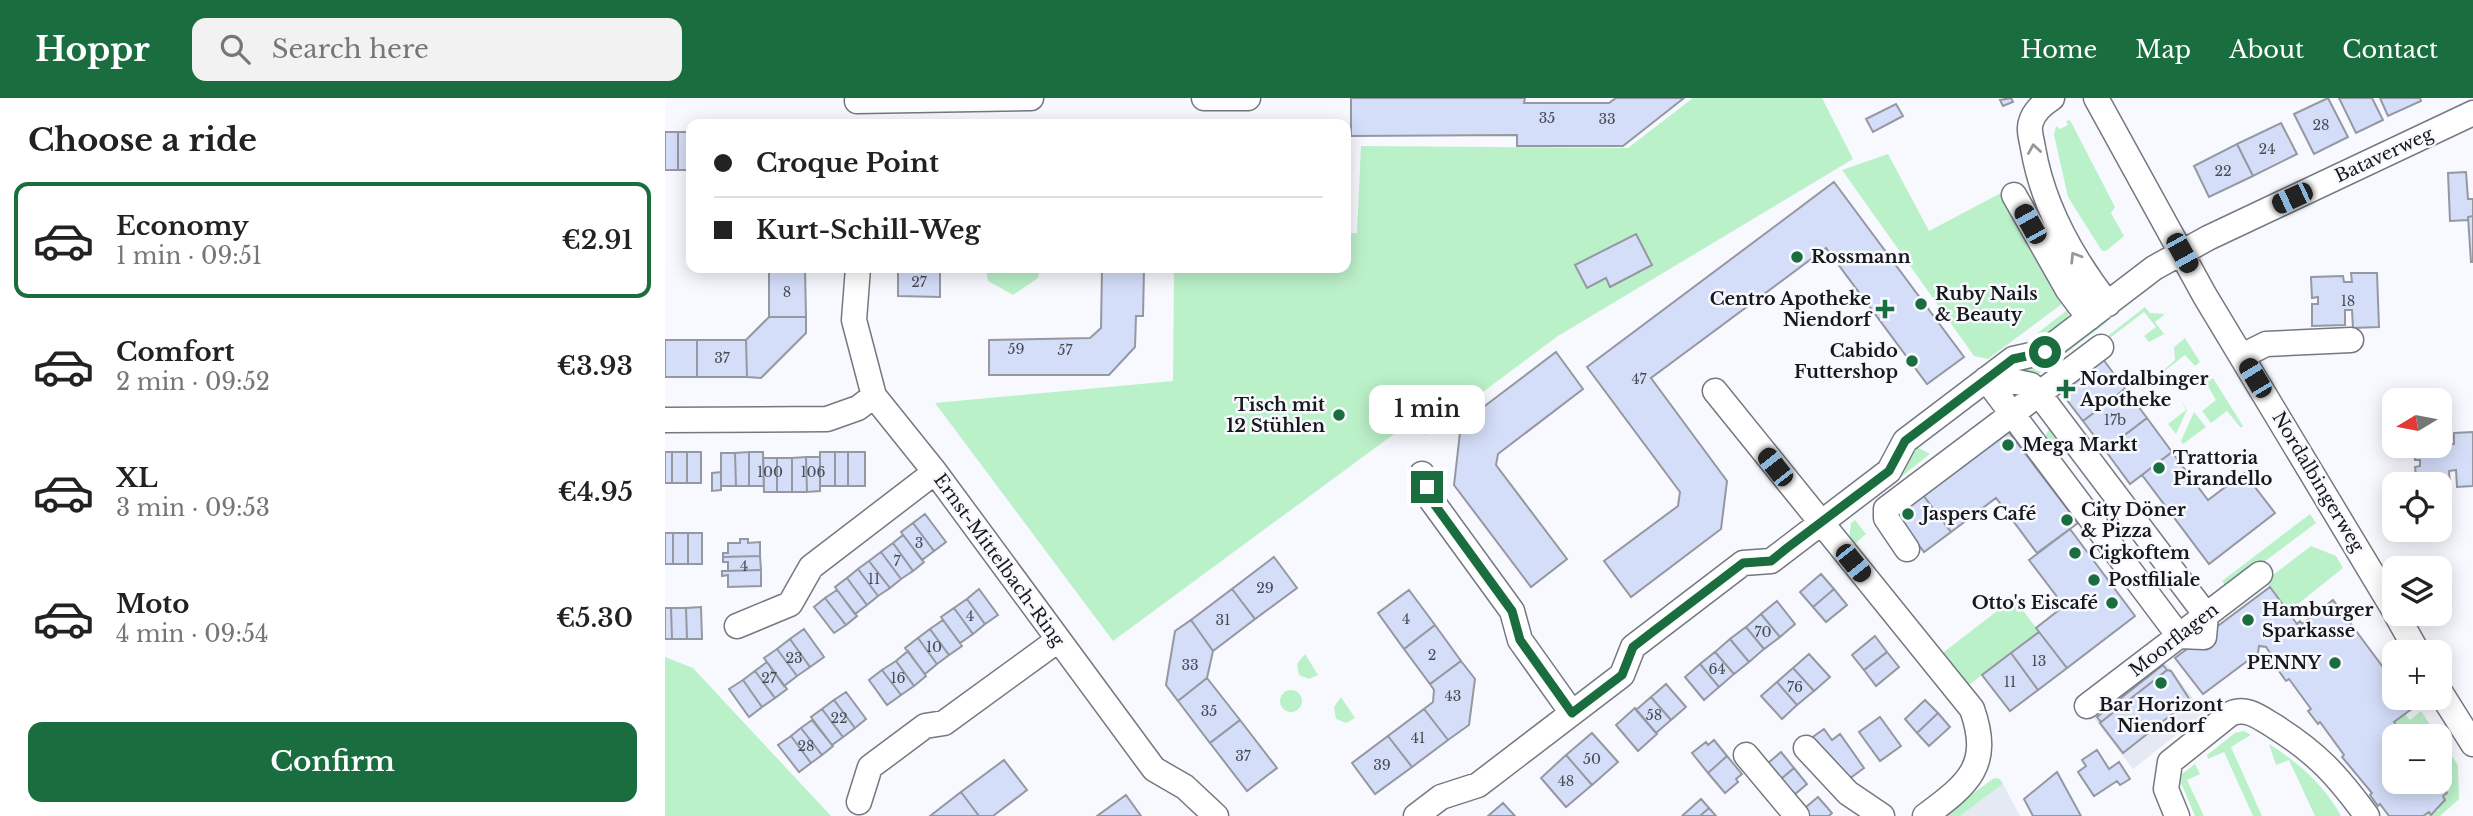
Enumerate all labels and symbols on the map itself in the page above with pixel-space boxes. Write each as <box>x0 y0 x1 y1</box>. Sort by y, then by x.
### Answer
house number: 35 <box>1539 109 1555 127</box>
house number: 33 <box>1598 110 1616 128</box>
house number: 28 <box>2312 116 2330 134</box>
street label: Bataverweg <box>2331 123 2437 187</box>
house number: 24 <box>2259 140 2275 158</box>
one-way arrow <box>2027 143 2042 155</box>
house number: 22 <box>2214 162 2232 180</box>
car <box>2269 180 2316 216</box>
car <box>2011 201 2050 247</box>
car <box>2163 230 2202 276</box>
place label: Rossmann <box>1811 246 1911 268</box>
marker: Rossmann <box>1789 249 1805 265</box>
one-way arrow <box>2071 252 2084 265</box>
house number: 27 <box>911 273 928 291</box>
house number: 8 <box>783 283 791 301</box>
place label: Ruby Nails & Beauty <box>1935 283 2038 326</box>
place label: Centro Apotheke Niendorf <box>1710 288 1873 331</box>
house number: 18 <box>2341 292 2355 310</box>
marker: Ruby Nails & Beauty <box>1913 296 1929 312</box>
marker: Centro Apotheke Niendorf <box>1877 301 1893 317</box>
route start <box>2029 336 2061 368</box>
house number: 59 <box>1008 340 1024 358</box>
place label: Cabido Futtershop <box>1794 340 1898 383</box>
house number: 57 <box>1058 341 1073 359</box>
house number: 37 <box>714 349 731 367</box>
marker: Cabido Futtershop <box>1904 353 1920 369</box>
car <box>2236 355 2275 401</box>
place label: Nordalbinger Apotheke <box>2079 368 2209 411</box>
house number: 47 <box>1631 370 1648 388</box>
marker: Nordalbinger Apotheke <box>2058 381 2074 397</box>
callout: 1 min <box>1369 386 1485 434</box>
north arrow <box>2382 388 2452 458</box>
place label: Tisch mit 12 Stühlen <box>1226 394 1325 437</box>
marker: Tisch mit 12 Stühlen <box>1331 407 1347 423</box>
street label: Nordalbingerweg <box>2267 408 2369 556</box>
house number: 17b <box>2104 411 2126 429</box>
place label: Mega Markt <box>2022 434 2138 456</box>
marker: Mega Markt <box>2000 437 2016 453</box>
car <box>1754 444 1797 490</box>
place label: Trattoria Pirandello <box>2173 447 2273 490</box>
marker: Trattoria Pirandello <box>2151 460 2167 476</box>
house number: 100 <box>757 463 783 481</box>
house number: 106 <box>800 463 826 481</box>
street label: Ernst-Mittelbach-Ring <box>929 469 1069 651</box>
route end <box>1411 471 1443 503</box>
place label: City Döner & Pizza <box>2081 499 2186 542</box>
place label: Jaspers Café <box>1918 503 2036 525</box>
marker: Jaspers Café <box>1900 506 1916 522</box>
marker: City Döner & Pizza <box>2059 512 2075 528</box>
house number: 3 <box>915 534 923 552</box>
car <box>1832 540 1875 586</box>
place label: Cigkoftem <box>2089 542 2190 564</box>
marker: Cigkoftem <box>2067 545 2083 561</box>
house number: 7 <box>893 552 901 570</box>
house number: 4 <box>740 557 748 575</box>
place label: Postfiliale <box>2108 569 2200 591</box>
house number: 11 <box>868 570 880 588</box>
marker: Postfiliale <box>2086 572 2102 588</box>
house number: 29 <box>1256 579 1274 597</box>
place label: Otto's Eiscafé <box>1972 592 2098 614</box>
marker: Otto's Eiscafé <box>2104 595 2120 611</box>
street label: Moorflagen <box>2125 598 2223 682</box>
place label: Hamburger Sparkasse <box>2262 599 2374 642</box>
house number: 4 <box>966 607 974 625</box>
house number: 4 <box>1402 610 1410 628</box>
house number: 31 <box>1216 611 1230 629</box>
marker: Hamburger Sparkasse <box>2240 612 2256 628</box>
house number: 70 <box>1754 623 1772 641</box>
house number: 10 <box>926 638 942 656</box>
house number: 2 <box>1428 646 1436 664</box>
house number: 23 <box>785 649 803 667</box>
house number: 13 <box>2032 652 2046 670</box>
place label: PENNY <box>2247 652 2322 674</box>
marker: PENNY <box>2327 655 2343 671</box>
house number: 33 <box>1181 656 1199 674</box>
house number: 64 <box>1708 660 1726 678</box>
house number: 27 <box>761 669 778 687</box>
house number: 16 <box>890 669 906 687</box>
house number: 11 <box>2004 673 2016 691</box>
marker: Bar Horizont Niendorf <box>2153 675 2169 691</box>
house number: 76 <box>1787 678 1803 696</box>
house number: 43 <box>1445 687 1461 705</box>
place label: Bar Horizont Niendorf <box>2099 694 2223 737</box>
house number: 35 <box>1201 702 1217 720</box>
house number: 58 <box>1646 706 1662 724</box>
house number: 22 <box>830 709 848 727</box>
house number: 41 <box>1411 729 1425 747</box>
house number: 28 <box>797 737 815 755</box>
house number: 37 <box>1235 747 1252 765</box>
house number: 50 <box>1583 750 1601 768</box>
house number: 39 <box>1373 756 1391 774</box>
house number: 48 <box>1558 772 1574 790</box>

